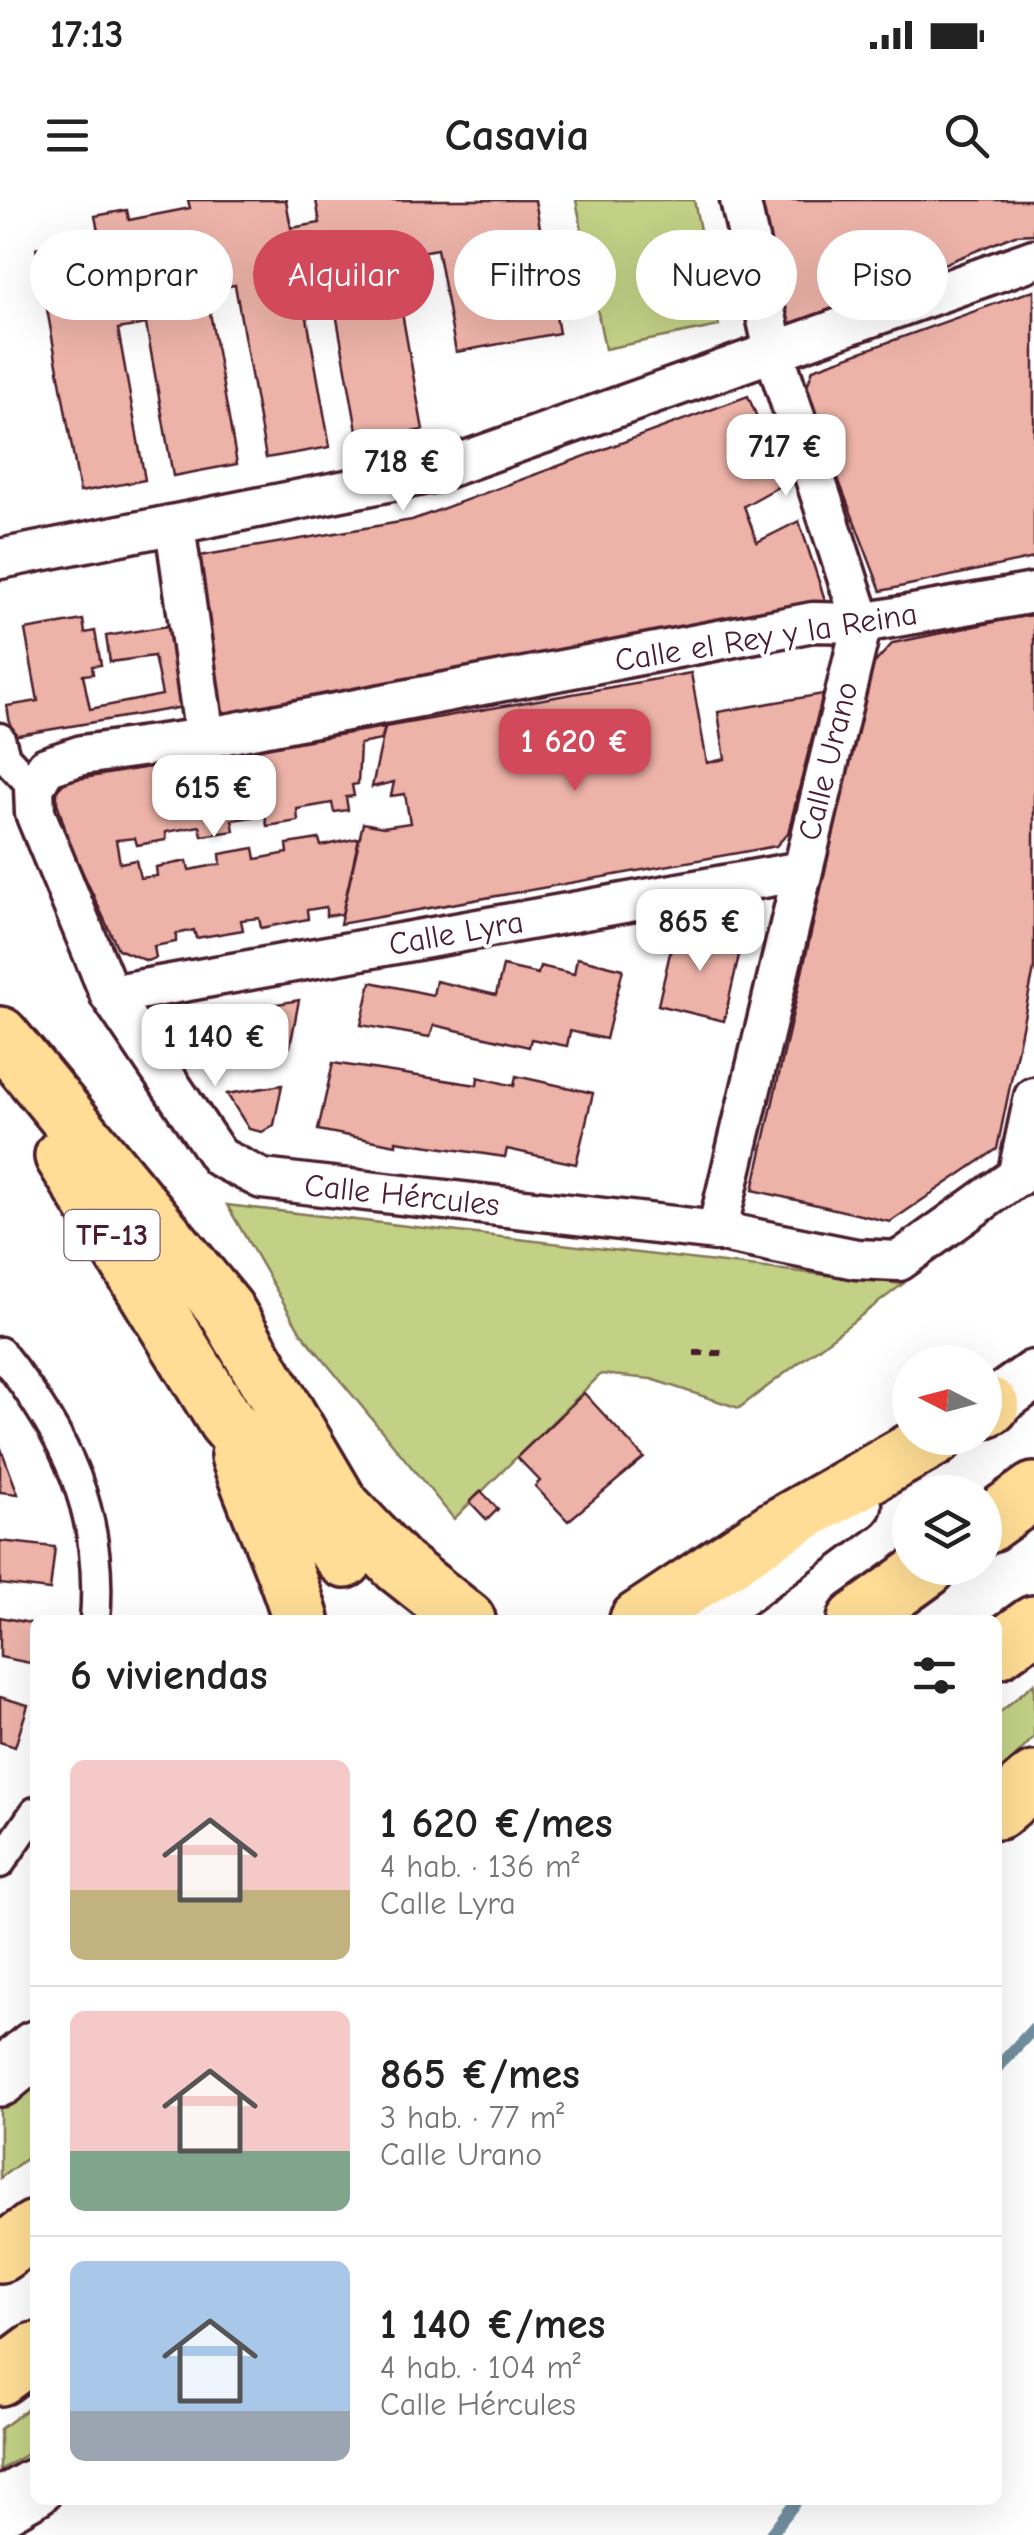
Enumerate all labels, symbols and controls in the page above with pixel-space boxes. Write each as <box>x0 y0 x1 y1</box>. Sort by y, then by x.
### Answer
text: 17:13 <box>50 13 124 57</box>
icon: menu <box>40 108 95 163</box>
icon: search <box>939 108 994 163</box>
text: Casavia <box>445 109 589 161</box>
chip: Comprar <box>30 230 233 320</box>
chip: Alquilar <box>253 230 434 320</box>
chip: Filtros <box>454 230 616 320</box>
chip: Nuevo <box>636 230 797 320</box>
chip: Piso <box>817 230 948 320</box>
pin: 717 € <box>716 414 856 499</box>
text: 717 € <box>749 428 823 465</box>
pin: 718 € <box>333 429 473 514</box>
text: 718 € <box>365 443 441 480</box>
street label: Calle el Rey y la Reina <box>612 595 920 679</box>
street label: Calle Urano <box>790 678 866 844</box>
pin: 1 620 € <box>483 709 667 794</box>
text: 1 620 € <box>521 723 629 760</box>
pin: 615 € <box>144 755 284 840</box>
text: 615 € <box>174 769 254 806</box>
pin: 865 € <box>630 889 770 974</box>
street label: Calle Lyra <box>386 903 526 963</box>
text: 865 € <box>658 903 742 940</box>
pin: 1 140 € <box>123 1004 307 1089</box>
text: 1 140 € <box>164 1018 266 1055</box>
street label: Calle Hércules <box>303 1166 501 1224</box>
road number: TF-13 <box>64 1210 160 1260</box>
north arrow <box>892 1345 1002 1455</box>
map controls <box>892 1345 1002 1585</box>
button: layers <box>892 1475 1002 1585</box>
icon: filters <box>907 1648 962 1703</box>
text: 6 viviendas <box>70 1651 268 1700</box>
text: 1 620 €/mes <box>380 1799 613 1848</box>
icon: home <box>150 1800 270 1920</box>
text: 4 hab. · 136 m² <box>380 1848 579 1885</box>
text: Calle Lyra <box>380 1885 516 1922</box>
text: 865 €/mes <box>380 2050 580 2099</box>
icon: home <box>150 2051 270 2171</box>
text: 3 hab. · 77 m² <box>380 2099 564 2136</box>
text: Calle Urano <box>380 2136 542 2173</box>
text: 1 140 €/mes <box>380 2300 605 2349</box>
icon: home <box>150 2301 270 2421</box>
text: 4 hab. · 104 m² <box>380 2349 581 2386</box>
text: Calle Hércules <box>380 2386 576 2423</box>

